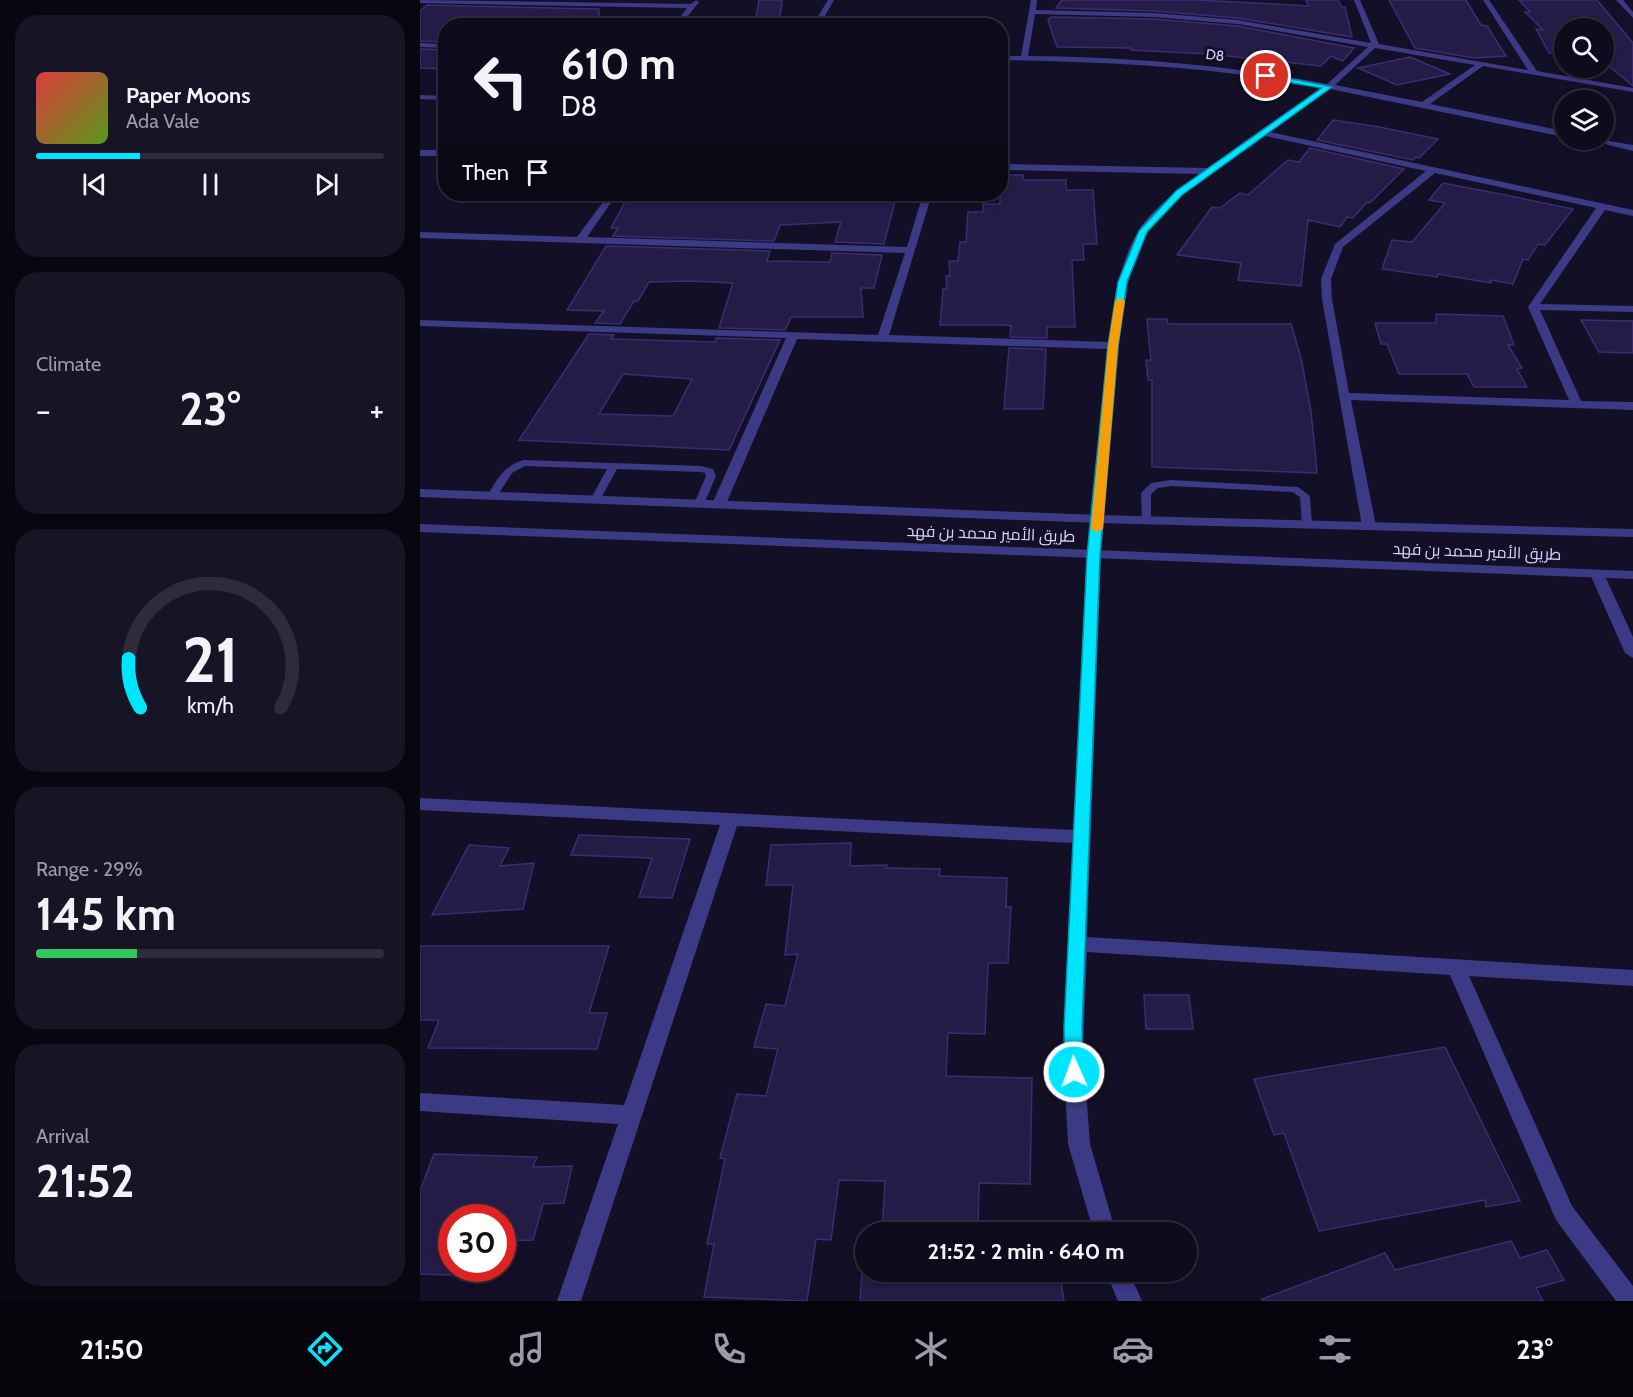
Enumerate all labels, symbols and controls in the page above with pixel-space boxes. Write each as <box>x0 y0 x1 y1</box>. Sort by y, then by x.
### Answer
map controls <box>1554 18 1614 150</box>
button: search <box>1554 18 1614 78</box>
text: 610 m <box>561 38 676 90</box>
icon: left <box>462 42 540 120</box>
street label: D8 <box>1205 45 1225 65</box>
pin <box>1240 50 1291 101</box>
icon: arrive <box>1249 59 1282 92</box>
text: Paper Moons <box>126 82 250 109</box>
text: D8 <box>561 90 597 123</box>
button: layers <box>1554 90 1614 150</box>
text: Ada Vale <box>126 109 199 133</box>
icon: arrive <box>521 156 554 189</box>
text: Then <box>462 159 509 186</box>
icon: previous <box>78 168 111 201</box>
icon: pause <box>194 168 227 201</box>
icon: next <box>310 168 343 201</box>
text: Climate <box>36 352 101 376</box>
text: 23° <box>179 382 241 436</box>
text: − <box>36 390 51 430</box>
text: + <box>369 390 384 430</box>
street label: طريق الأمير محمد بن فهد <box>906 521 1076 547</box>
street label: طريق الأمير محمد بن فهد <box>1392 539 1562 565</box>
text: 21 <box>182 622 238 698</box>
text: km/h <box>187 692 233 718</box>
text: Range · 29% <box>36 857 143 881</box>
text: 145 km <box>36 887 176 941</box>
position arrow <box>1042 1040 1106 1104</box>
text: Arrival <box>36 1124 89 1148</box>
text: 21:52 <box>36 1154 134 1208</box>
speed limit sign: 30 <box>438 1204 516 1282</box>
text: 21:52 · 2 min · 640 m <box>928 1238 1124 1265</box>
icon: directions <box>304 1328 346 1370</box>
icon: music <box>506 1328 548 1370</box>
icon: phone <box>708 1328 750 1370</box>
icon: climate <box>910 1328 952 1370</box>
icon: car <box>1112 1328 1154 1370</box>
icon: filters <box>1314 1328 1356 1370</box>
text: 21:50 <box>80 1333 144 1366</box>
text: 23° <box>1516 1333 1553 1366</box>

